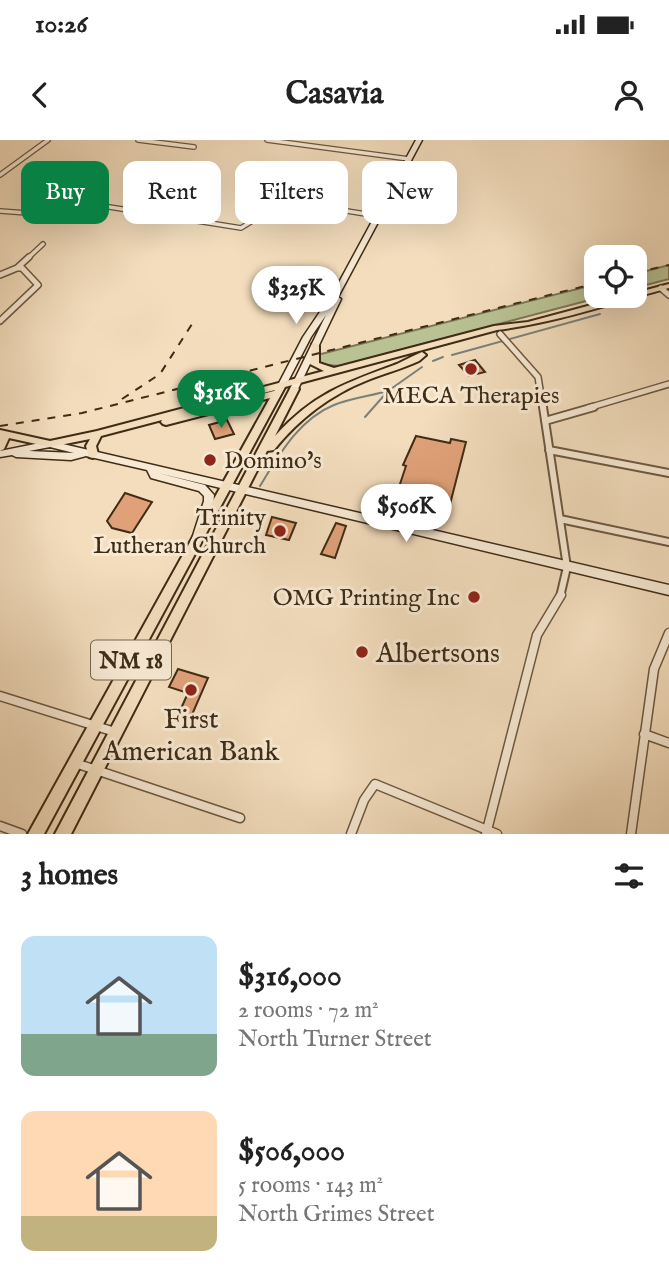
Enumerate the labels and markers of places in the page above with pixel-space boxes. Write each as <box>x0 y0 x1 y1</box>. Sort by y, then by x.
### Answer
pin: $325K <box>247 267 345 326</box>
marker: MECA Therapies <box>463 361 479 377</box>
pin: $316K <box>172 370 270 430</box>
place label: MECA Therapies <box>383 381 559 412</box>
place label: Domino's <box>224 446 322 477</box>
marker: Domino's <box>202 452 218 468</box>
pin: $506K <box>357 484 455 544</box>
place label: Trinity Lutheran Church <box>93 503 266 562</box>
marker: Trinity Lutheran Church <box>272 523 288 539</box>
place label: OMG Printing Inc <box>273 583 460 614</box>
marker: OMG Printing Inc <box>466 589 482 605</box>
place label: Albertsons <box>375 637 500 672</box>
marker: Albertsons <box>354 644 370 660</box>
marker: First American Bank <box>183 682 199 698</box>
place label: First American Bank <box>102 703 280 770</box>

